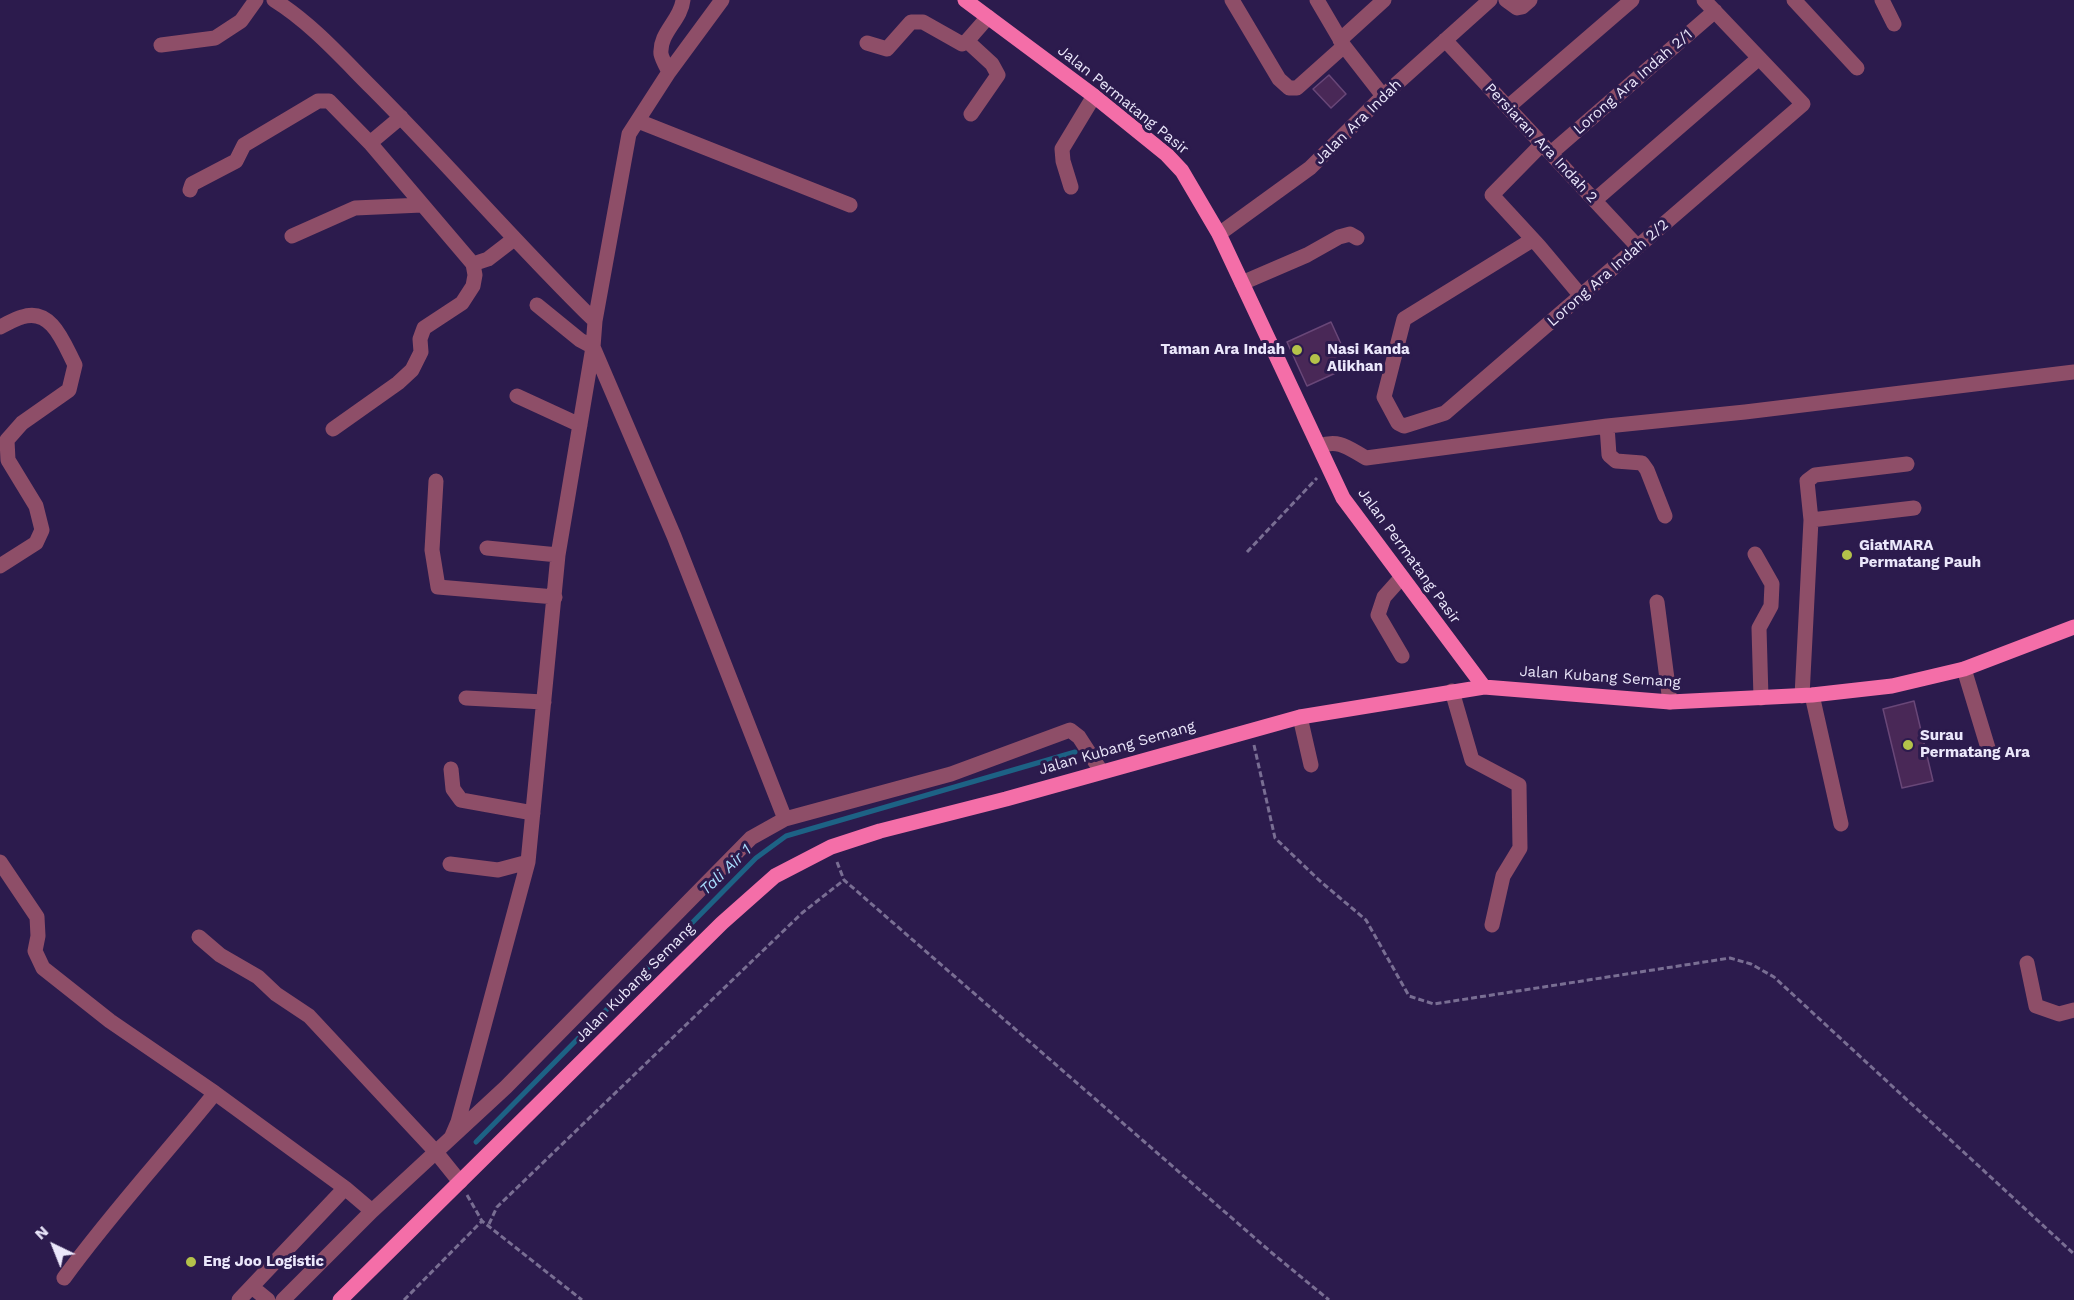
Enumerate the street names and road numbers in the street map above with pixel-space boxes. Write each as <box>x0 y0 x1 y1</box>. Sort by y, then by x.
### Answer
street label: Lorong Ara Indah 2/1 <box>1570 26 1696 138</box>
street label: Jalan Permatang Pasir <box>1054 42 1192 158</box>
street label: Jalan Ara Indah <box>1311 76 1405 168</box>
street label: Persiaran Ara Indah 2 <box>1481 80 1601 206</box>
street label: Lorong Ara Indah 2/2 <box>1544 216 1672 330</box>
street label: Jalan Permatang Pasir <box>1354 485 1464 627</box>
street label: Jalan Kubang Semang <box>1519 662 1681 692</box>
street label: Jalan Kubang Semang <box>1037 717 1197 779</box>
street label: Jalan Kubang Semang <box>572 920 698 1046</box>

